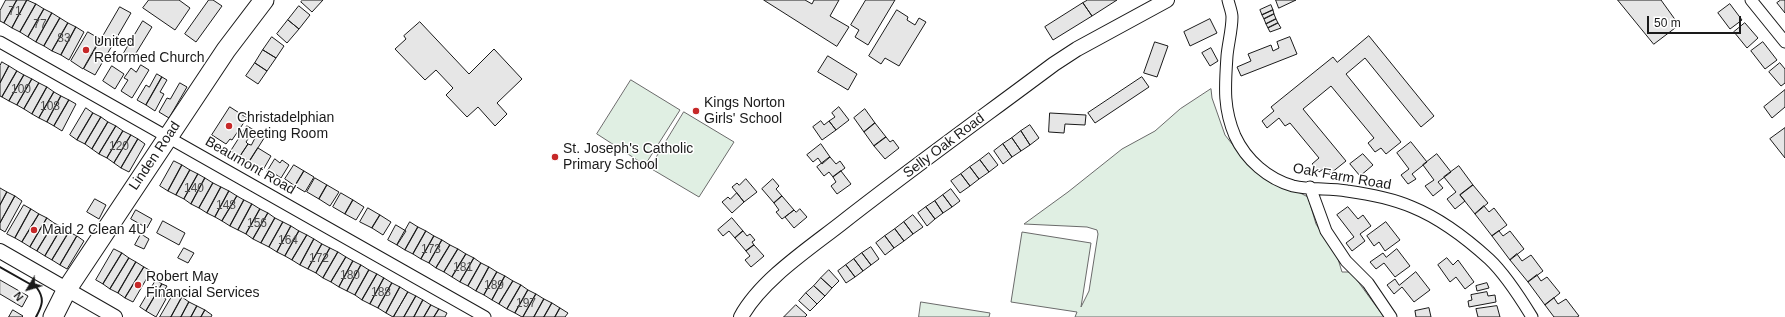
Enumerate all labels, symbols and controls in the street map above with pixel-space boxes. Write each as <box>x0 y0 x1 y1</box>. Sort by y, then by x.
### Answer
house number: 71 <box>8 5 22 19</box>
scale bar <box>1649 8 1743 34</box>
text: 50 m <box>1654 16 1681 30</box>
house number: 77 <box>33 18 47 32</box>
house number: 83 <box>57 32 71 46</box>
place label: United Reformed Church <box>94 34 204 66</box>
marker: United Reformed Church <box>81 45 91 55</box>
house number: 100 <box>11 83 31 97</box>
place label: Kings Norton Girls' School <box>704 95 785 128</box>
house number: 108 <box>40 100 60 114</box>
marker: Kings Norton Girls' School <box>691 106 701 116</box>
place label: Christadelphian Meeting Room <box>237 110 334 142</box>
street label: Selly Oak Road <box>900 110 988 182</box>
street label: Linden Road <box>126 118 184 194</box>
marker: Christadelphian Meeting Room <box>224 121 234 131</box>
street label: Beaumont Road <box>202 133 298 199</box>
house number: 120 <box>109 140 129 154</box>
place label: St. Joseph's Catholic Primary School <box>563 141 693 174</box>
marker: St. Joseph's Catholic Primary School <box>550 152 560 162</box>
street label: Oak Farm Road <box>1292 160 1392 194</box>
house number: 140 <box>184 182 204 196</box>
house number: 148 <box>216 199 236 213</box>
house number: 156 <box>247 217 267 231</box>
place label: Maid 2 Clean 4U <box>42 222 146 238</box>
marker: Maid 2 Clean 4U <box>29 225 39 235</box>
house number: 164 <box>278 234 298 248</box>
house number: 173 <box>421 243 441 257</box>
house number: 172 <box>309 252 329 266</box>
house number: 181 <box>453 261 473 275</box>
north arrow <box>8 269 48 309</box>
place label: Robert May Financial Services <box>146 269 260 302</box>
house number: 180 <box>340 269 360 283</box>
house number: 189 <box>484 279 504 293</box>
marker: Robert May Financial Services <box>133 280 143 290</box>
house number: 188 <box>371 286 391 300</box>
text: N <box>11 290 26 303</box>
house number: 197 <box>516 297 536 311</box>

